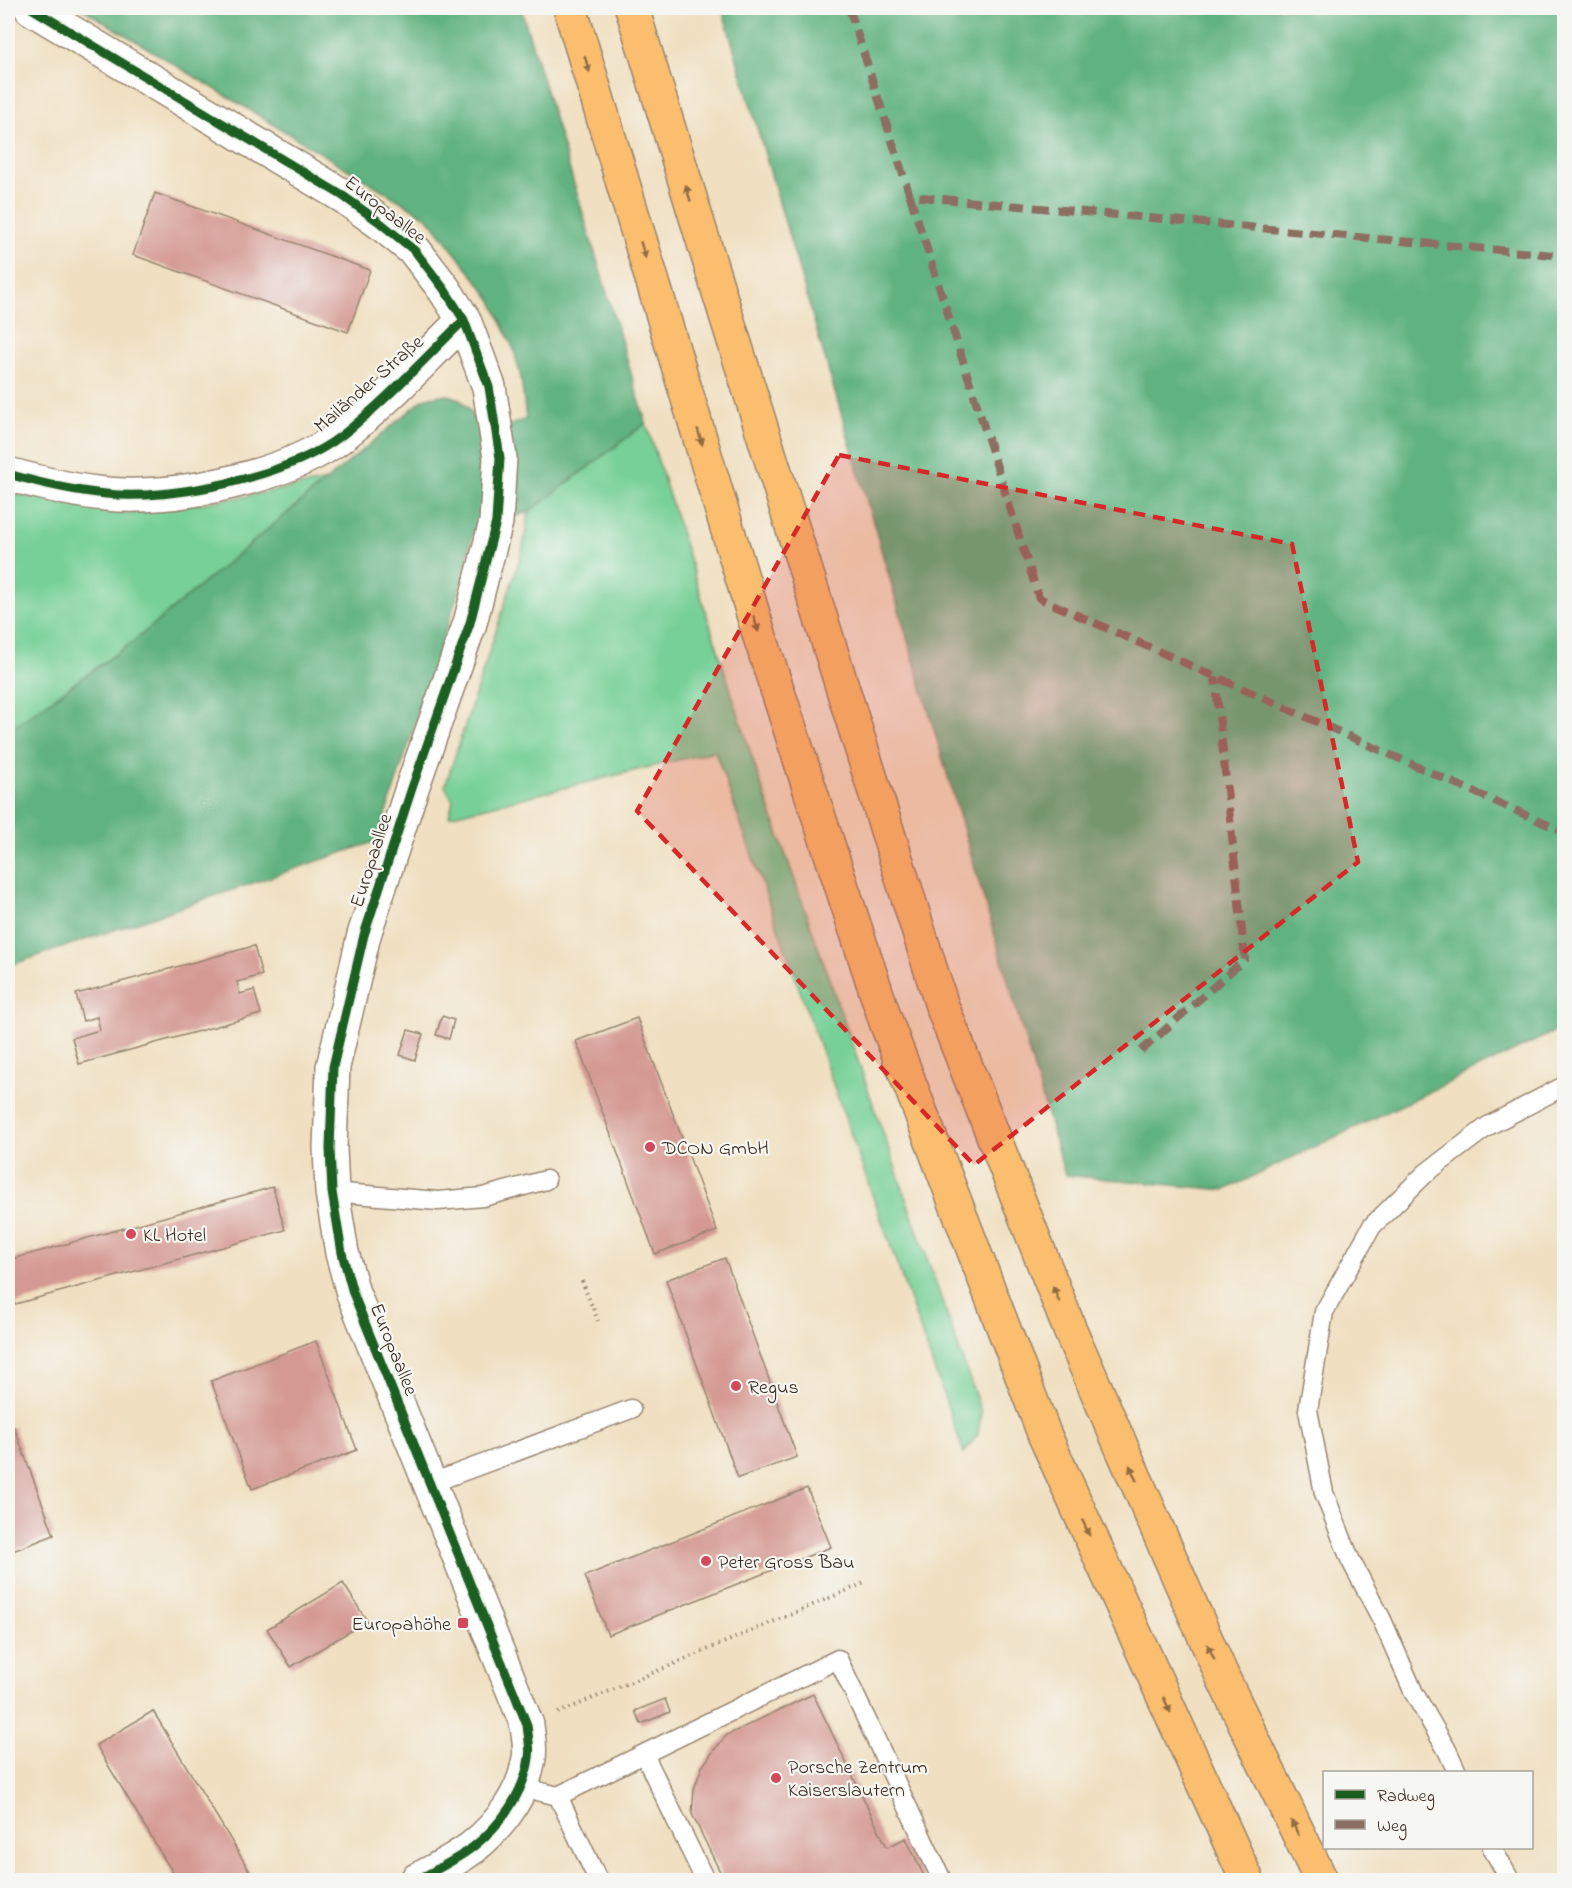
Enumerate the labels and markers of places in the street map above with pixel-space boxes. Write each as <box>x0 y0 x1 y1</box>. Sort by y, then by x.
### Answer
place label: DCON GmbH <box>661 1135 769 1164</box>
marker: DCON GmbH <box>643 1140 657 1154</box>
place label: KL Hotel <box>143 1222 206 1251</box>
marker: KL Hotel <box>124 1227 138 1241</box>
place label: Regus <box>748 1374 799 1404</box>
marker: Regus <box>729 1379 743 1393</box>
place label: Peter Gross Bau <box>718 1549 854 1578</box>
marker: Peter Gross Bau <box>699 1554 713 1568</box>
place label: Europahöhe <box>351 1611 451 1640</box>
marker: Europahöhe <box>456 1616 470 1630</box>
place label: Porsche Zentrum Kaiserslautern <box>788 1754 928 1806</box>
marker: Porsche Zentrum Kaiserslautern <box>769 1771 783 1785</box>

